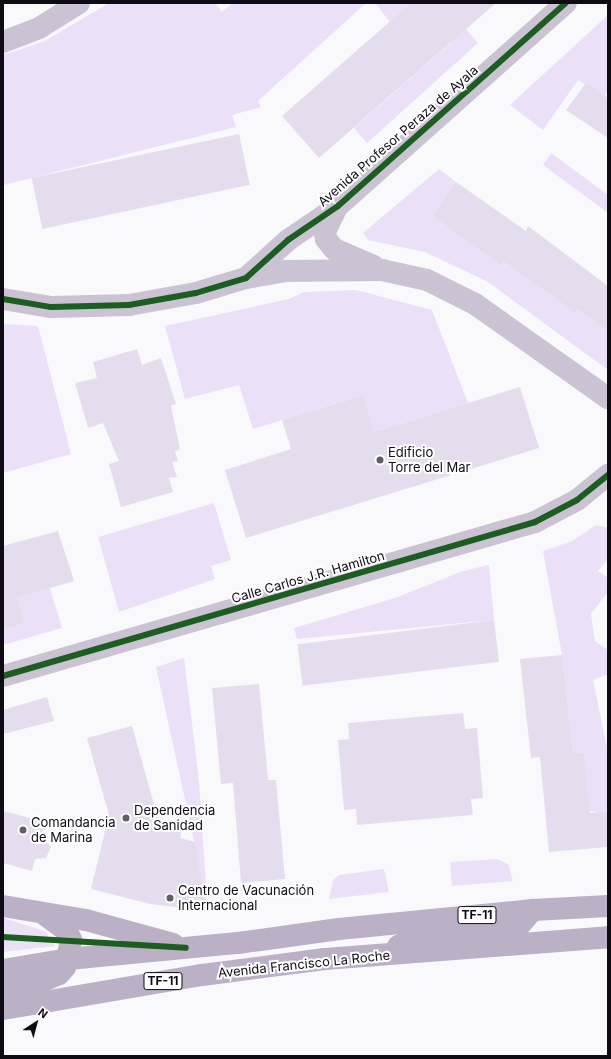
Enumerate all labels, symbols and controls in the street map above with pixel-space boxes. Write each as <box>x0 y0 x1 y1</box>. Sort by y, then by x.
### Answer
street label: Avenida Profesor Peraza de Ayala <box>315 62 481 210</box>
place label: Edificio Torre del Mar <box>388 445 470 476</box>
marker: Edificio Torre del Mar <box>375 455 385 465</box>
street label: Calle Carlos J.R. Hamilton <box>230 548 386 606</box>
place label: Dependencia de Sanidad <box>134 803 215 834</box>
marker: Dependencia de Sanidad <box>121 813 131 823</box>
place label: Comandancia de Marina <box>31 815 115 846</box>
marker: Comandancia de Marina <box>18 825 28 835</box>
place label: Centro de Vacunación Internacional <box>178 883 314 914</box>
marker: Centro de Vacunación Internacional <box>165 893 175 903</box>
road number: TF-11 <box>457 905 497 925</box>
street label: Avenida Francisco La Roche <box>217 947 391 981</box>
road number: TF-11 <box>143 971 183 991</box>
north arrow <box>16 1003 56 1043</box>
text: N <box>36 1005 51 1021</box>

